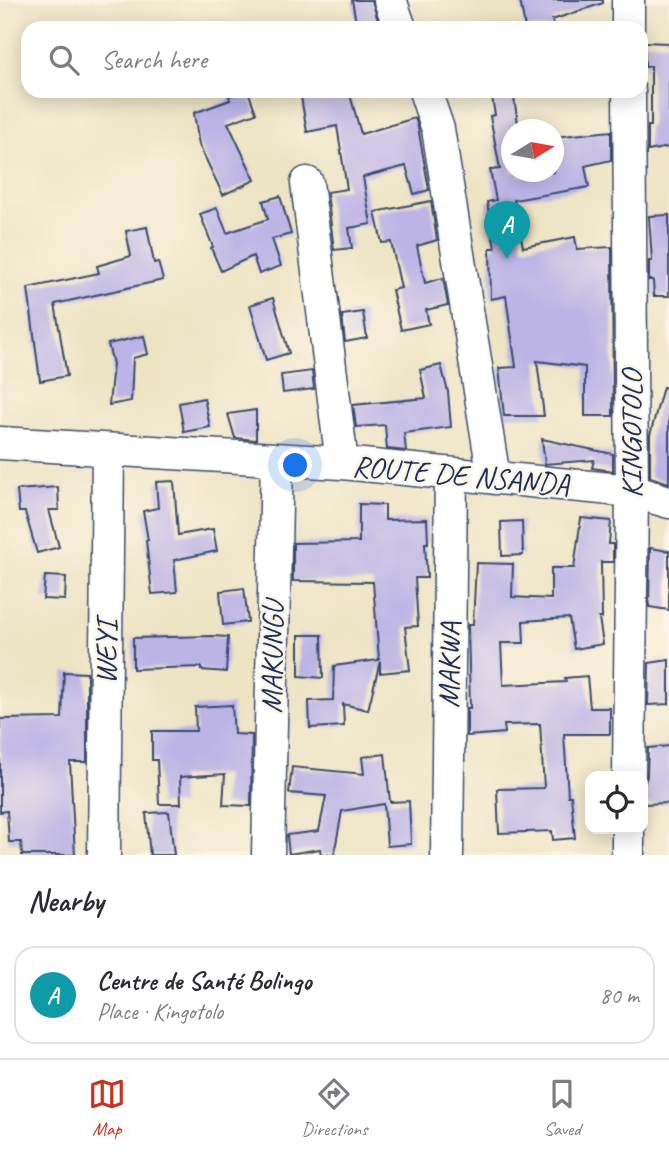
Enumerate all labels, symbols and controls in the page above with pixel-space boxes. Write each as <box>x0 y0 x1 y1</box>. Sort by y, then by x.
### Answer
search box <box>21 21 648 98</box>
icon: search <box>45 41 83 79</box>
text: Search here <box>101 43 207 76</box>
north arrow <box>501 119 564 182</box>
pin: A <box>484 201 530 259</box>
street label: KINGOTOLO <box>612 367 650 498</box>
street label: ROUTE DE NSANDA <box>351 447 572 503</box>
your location <box>278 448 312 482</box>
street label: MAKUNGU <box>252 596 292 713</box>
street label: WEYI <box>86 614 126 684</box>
street label: MAKWA <box>429 621 469 708</box>
map controls <box>585 771 648 834</box>
button: locate <box>585 771 648 834</box>
text: Nearby <box>28 882 104 920</box>
text: Centre de Santé Bolingo <box>97 964 311 997</box>
text: A <box>47 981 59 1010</box>
text: 80 m <box>600 981 639 1010</box>
text: Place · Kingotolo <box>97 997 223 1026</box>
tab: Map <box>88 1075 126 1141</box>
tab: Directions <box>301 1075 368 1141</box>
tab: Saved <box>543 1075 581 1141</box>

